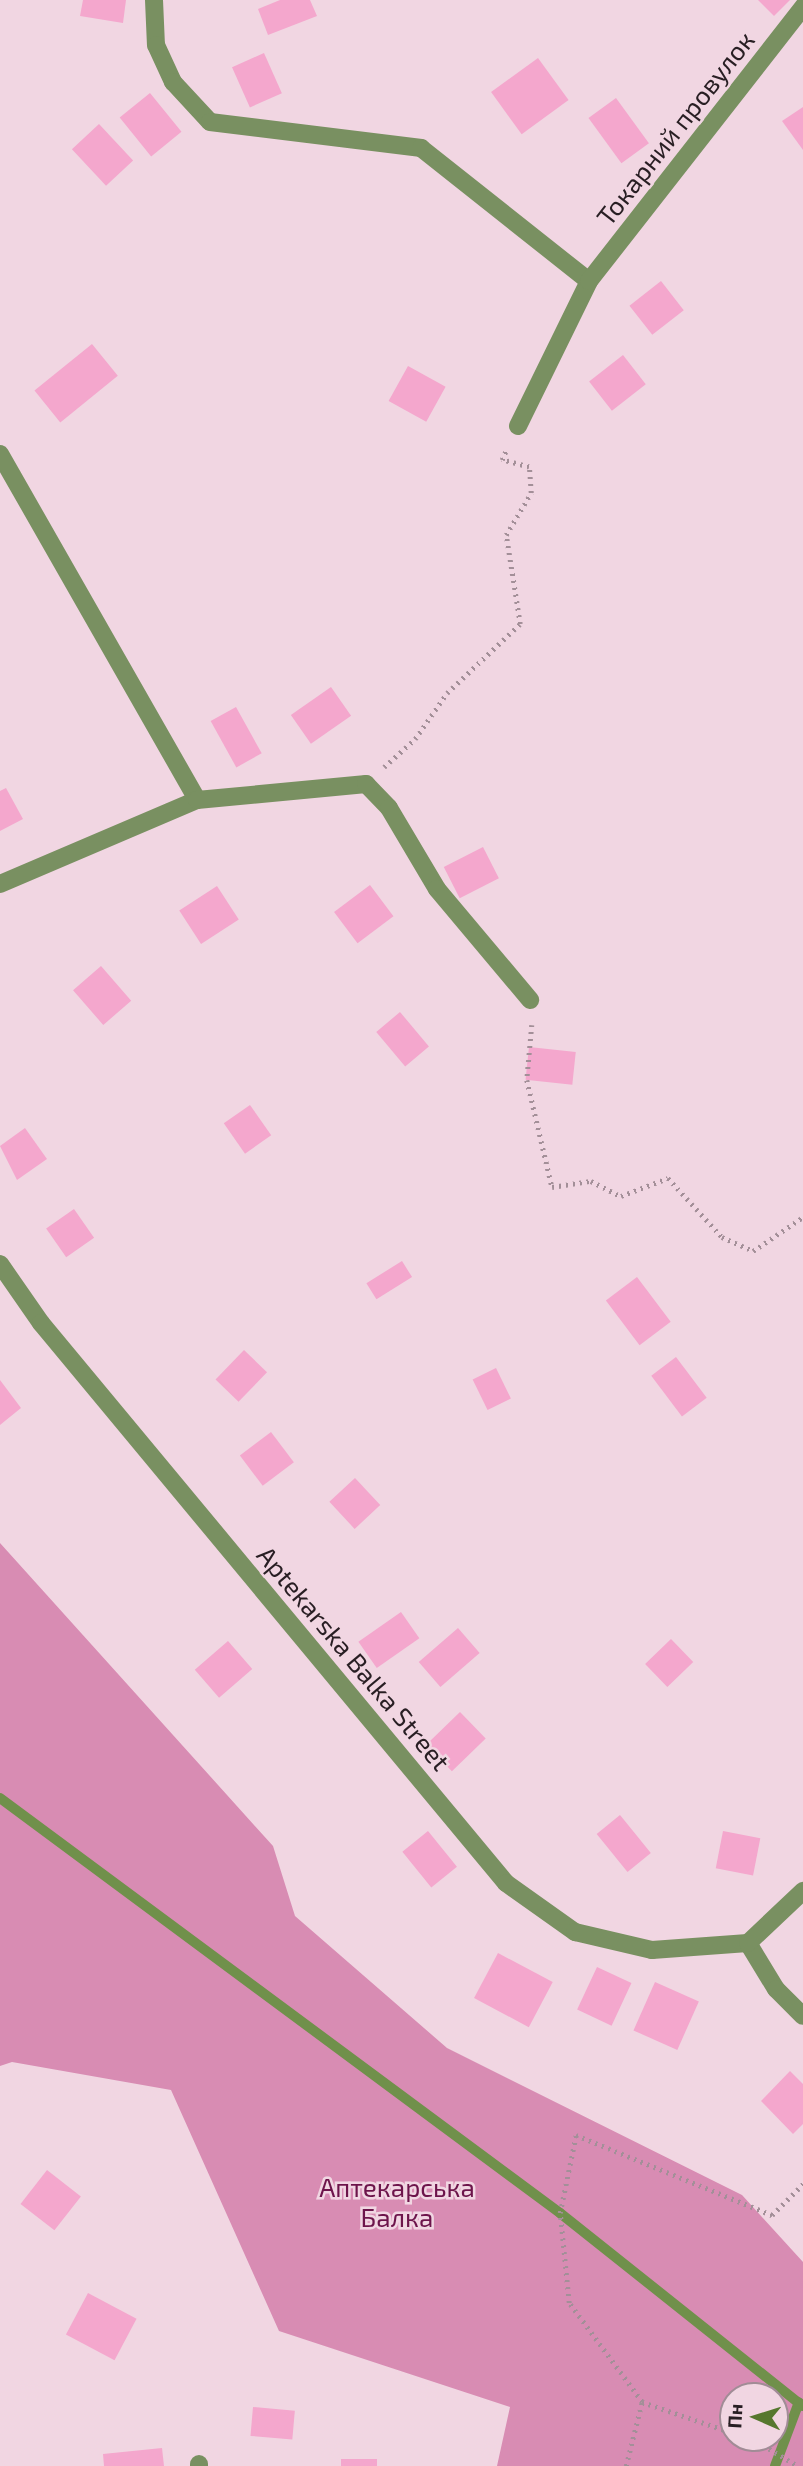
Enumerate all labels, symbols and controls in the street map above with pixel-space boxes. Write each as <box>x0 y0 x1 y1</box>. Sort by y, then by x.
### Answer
street label: Токарний провулок <box>590 25 760 231</box>
street label: Aptekarska Balka Street <box>251 1539 457 1777</box>
park label: Аптекарська Балка <box>319 2171 475 2232</box>
north arrow <box>719 2382 789 2452</box>
text: Пн <box>722 2403 747 2429</box>

